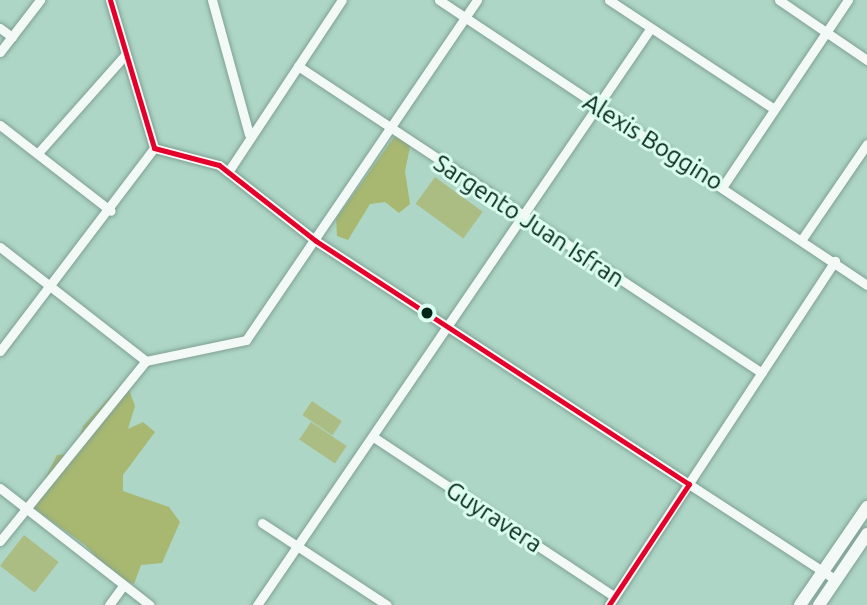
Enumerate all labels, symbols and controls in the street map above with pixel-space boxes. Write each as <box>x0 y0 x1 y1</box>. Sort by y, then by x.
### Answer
street label: Alexis Boggino <box>578 88 728 196</box>
street label: Sargento Juan Isfran <box>428 149 630 293</box>
unlabelled marker <box>420 306 434 320</box>
street label: Guyravera <box>441 475 547 559</box>

